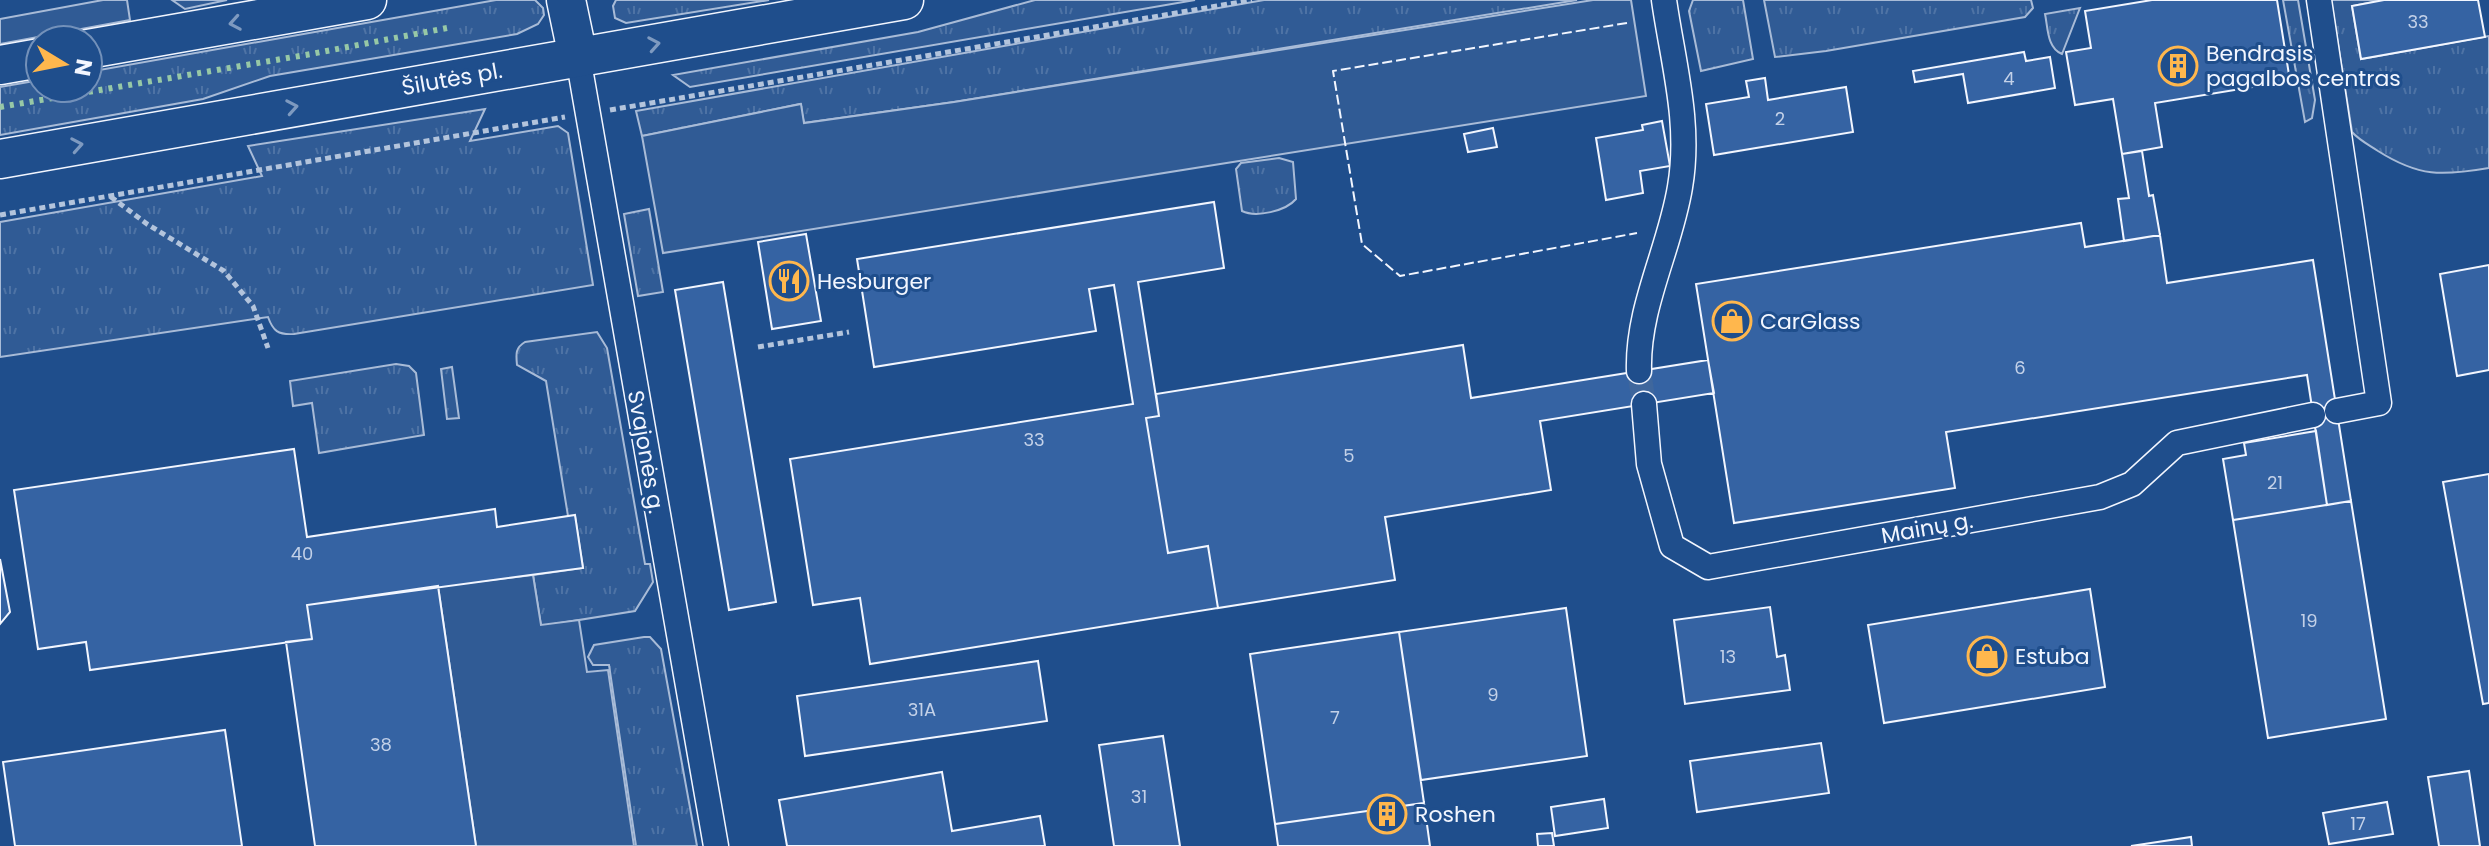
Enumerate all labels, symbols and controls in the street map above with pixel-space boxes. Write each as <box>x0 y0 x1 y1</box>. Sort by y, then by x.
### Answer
house number: 33 <box>2407 9 2429 34</box>
one-way arrow <box>228 13 242 30</box>
north arrow <box>24 24 104 104</box>
one-way arrow <box>648 36 661 53</box>
place label: Bendrasis pagalbos centras <box>2206 38 2401 94</box>
building icon: Bendrasis pagalbos centras <box>2157 45 2199 87</box>
street label: Šilutės pl. <box>399 55 505 103</box>
text: N <box>67 57 100 78</box>
house number: 4 <box>2003 66 2015 91</box>
one-way arrow <box>285 100 299 117</box>
house number: 2 <box>1775 106 1785 131</box>
one-way arrow <box>70 138 84 155</box>
restaurant icon: Hesburger <box>768 260 810 302</box>
place label: Hesburger <box>817 266 931 297</box>
shop icon: CarGlass <box>1711 300 1753 342</box>
place label: CarGlass <box>1760 306 1860 337</box>
house number: 6 <box>2014 355 2026 380</box>
street label: Svajonės g. <box>620 388 672 516</box>
house number: 33 <box>1023 427 1045 452</box>
house number: 5 <box>1343 443 1355 468</box>
house number: 21 <box>2267 470 2283 495</box>
street label: Mainų g. <box>1879 505 1975 551</box>
house number: 40 <box>291 541 313 566</box>
house number: 19 <box>2300 608 2318 633</box>
shop icon: Estuba <box>1966 635 2008 677</box>
place label: Estuba <box>2015 641 2090 672</box>
house number: 13 <box>1720 644 1736 669</box>
house number: 9 <box>1487 682 1499 707</box>
house number: 31A <box>908 697 936 722</box>
house number: 7 <box>1330 705 1340 730</box>
house number: 38 <box>370 732 392 757</box>
house number: 31 <box>1131 784 1147 809</box>
building icon: Roshen <box>1366 793 1408 835</box>
place label: Roshen <box>1415 799 1496 830</box>
house number: 17 <box>2350 811 2366 836</box>

